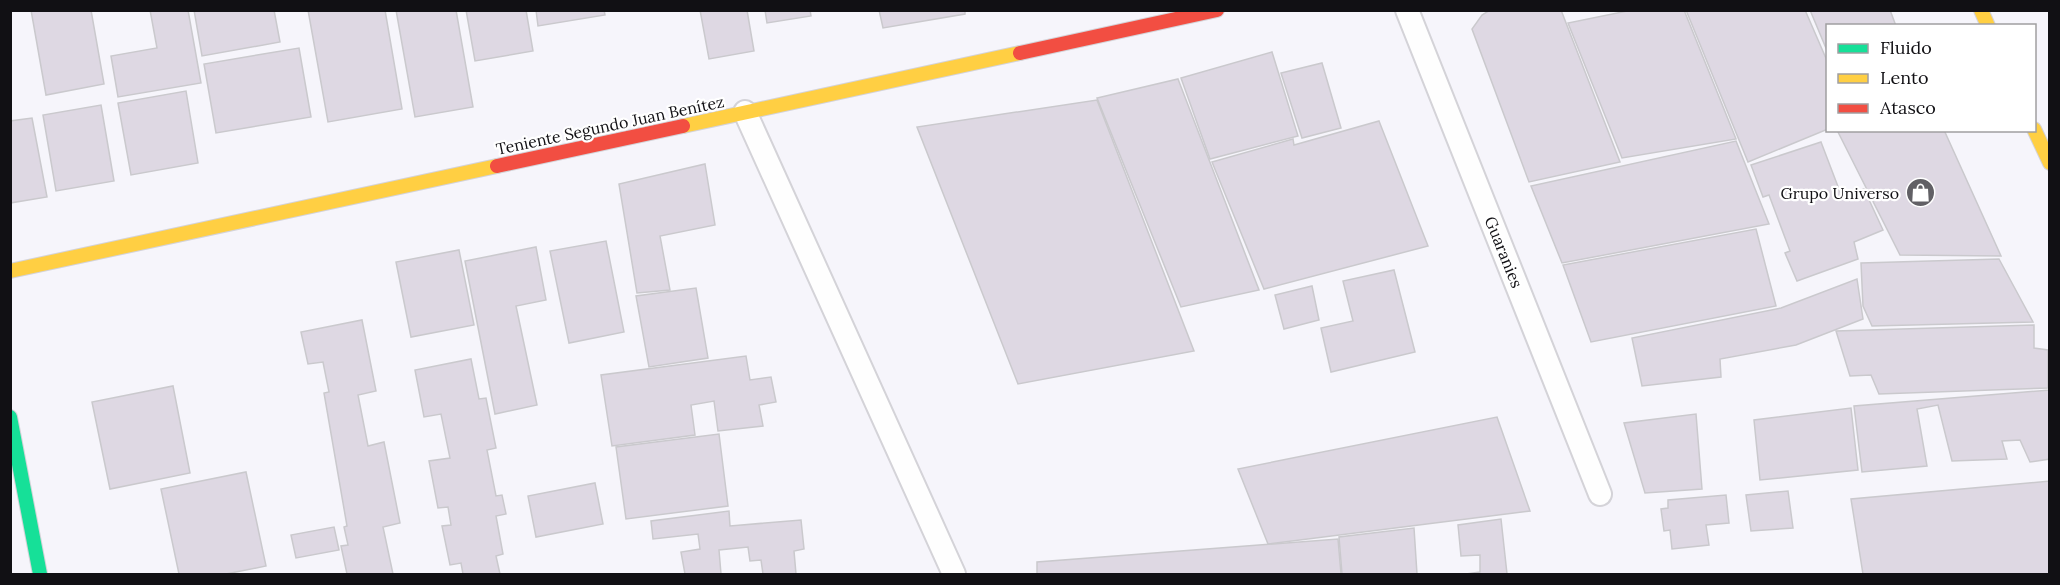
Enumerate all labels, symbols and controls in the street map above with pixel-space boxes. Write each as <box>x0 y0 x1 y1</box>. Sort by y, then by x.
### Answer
legend <box>1826 24 2036 132</box>
text: Fluido <box>1880 36 1932 59</box>
text: Lento <box>1880 66 1928 89</box>
street label: Teniente Segundo Juan Benítez <box>494 91 726 159</box>
text: Atasco <box>1879 96 1936 119</box>
shop icon: Grupo Universo <box>1904 177 1936 209</box>
place label: Grupo Universo <box>1781 183 1899 203</box>
street label: Guaranies <box>1481 213 1527 291</box>

